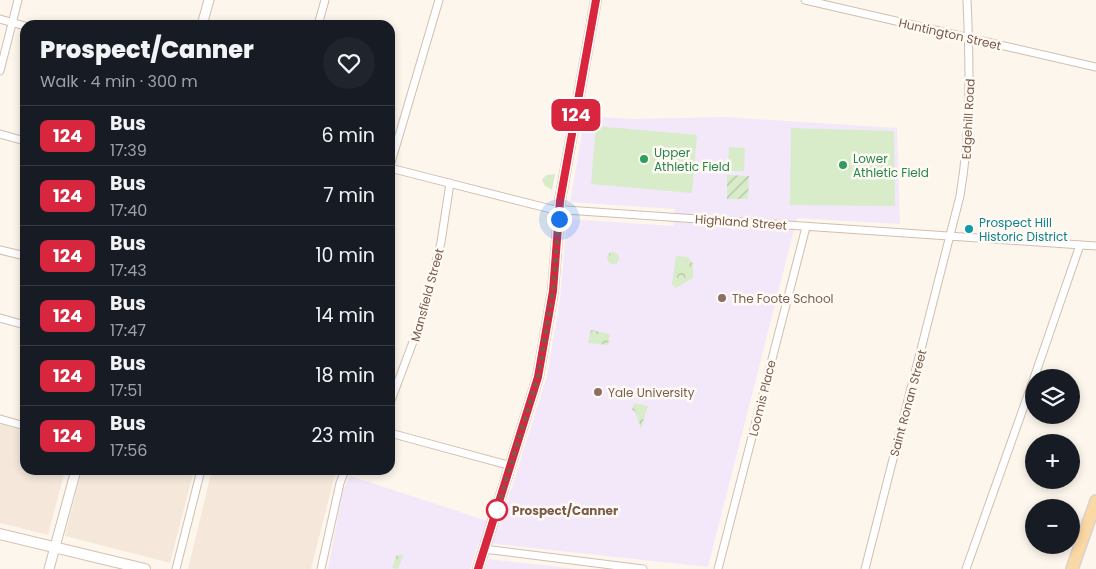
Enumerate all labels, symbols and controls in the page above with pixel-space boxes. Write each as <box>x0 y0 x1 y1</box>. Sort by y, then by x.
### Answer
street label: Huntington Street <box>897 14 1003 54</box>
text: Prospect/Canner <box>40 33 254 66</box>
button: heart <box>323 37 375 89</box>
text: Walk · 4 min · 300 m <box>40 70 198 93</box>
street label: Edgehill Road <box>957 78 979 160</box>
line badge: 124 <box>547 99 605 131</box>
text: 124 <box>561 102 591 127</box>
text: Bus <box>110 110 146 137</box>
text: 6 min <box>321 122 375 149</box>
text: 124 <box>53 123 82 148</box>
text: 17:39 <box>110 139 147 162</box>
place label: Upper Athletic Field <box>654 144 730 175</box>
place label: Lower Athletic Field <box>853 150 929 181</box>
marker: Upper Athletic Field <box>638 153 650 165</box>
marker: Lower Athletic Field <box>837 159 849 171</box>
text: Bus <box>110 170 146 197</box>
text: 7 min <box>323 182 375 209</box>
text: 124 <box>53 183 82 208</box>
text: 17:40 <box>110 199 147 222</box>
your location <box>547 207 572 232</box>
street label: Highland Street <box>694 210 788 234</box>
place label: Prospect Hill Historic District <box>979 214 1068 245</box>
marker: Prospect Hill Historic District <box>963 223 975 235</box>
text: Bus <box>110 230 146 257</box>
text: 10 min <box>316 242 375 269</box>
text: 124 <box>53 243 82 268</box>
street label: Mansfield Street <box>406 246 448 344</box>
text: 17:43 <box>110 259 147 282</box>
text: Bus <box>110 290 146 317</box>
place label: The Foote School <box>732 290 834 307</box>
marker: The Foote School <box>716 292 728 304</box>
text: 14 min <box>315 302 375 329</box>
text: 124 <box>53 303 82 328</box>
text: 17:47 <box>110 319 146 342</box>
street label: Saint Ronan Street <box>886 348 930 458</box>
text: Bus <box>110 350 146 377</box>
street label: Loomis Place <box>744 358 780 438</box>
text: 18 min <box>315 362 375 389</box>
text: 124 <box>53 363 82 388</box>
map controls <box>1025 369 1080 554</box>
button: layers <box>1025 369 1080 424</box>
text: 17:51 <box>110 379 142 402</box>
place label: Yale University <box>608 384 695 401</box>
marker: Yale University <box>592 386 604 398</box>
text: Bus <box>110 410 146 437</box>
text: 23 min <box>311 422 375 449</box>
text: 124 <box>53 423 82 448</box>
button: + <box>1025 434 1080 489</box>
text: 17:56 <box>110 439 147 462</box>
marker: Prospect/Canner <box>486 499 508 521</box>
button: − <box>1025 499 1080 554</box>
place label: Prospect/Canner <box>512 502 618 519</box>

